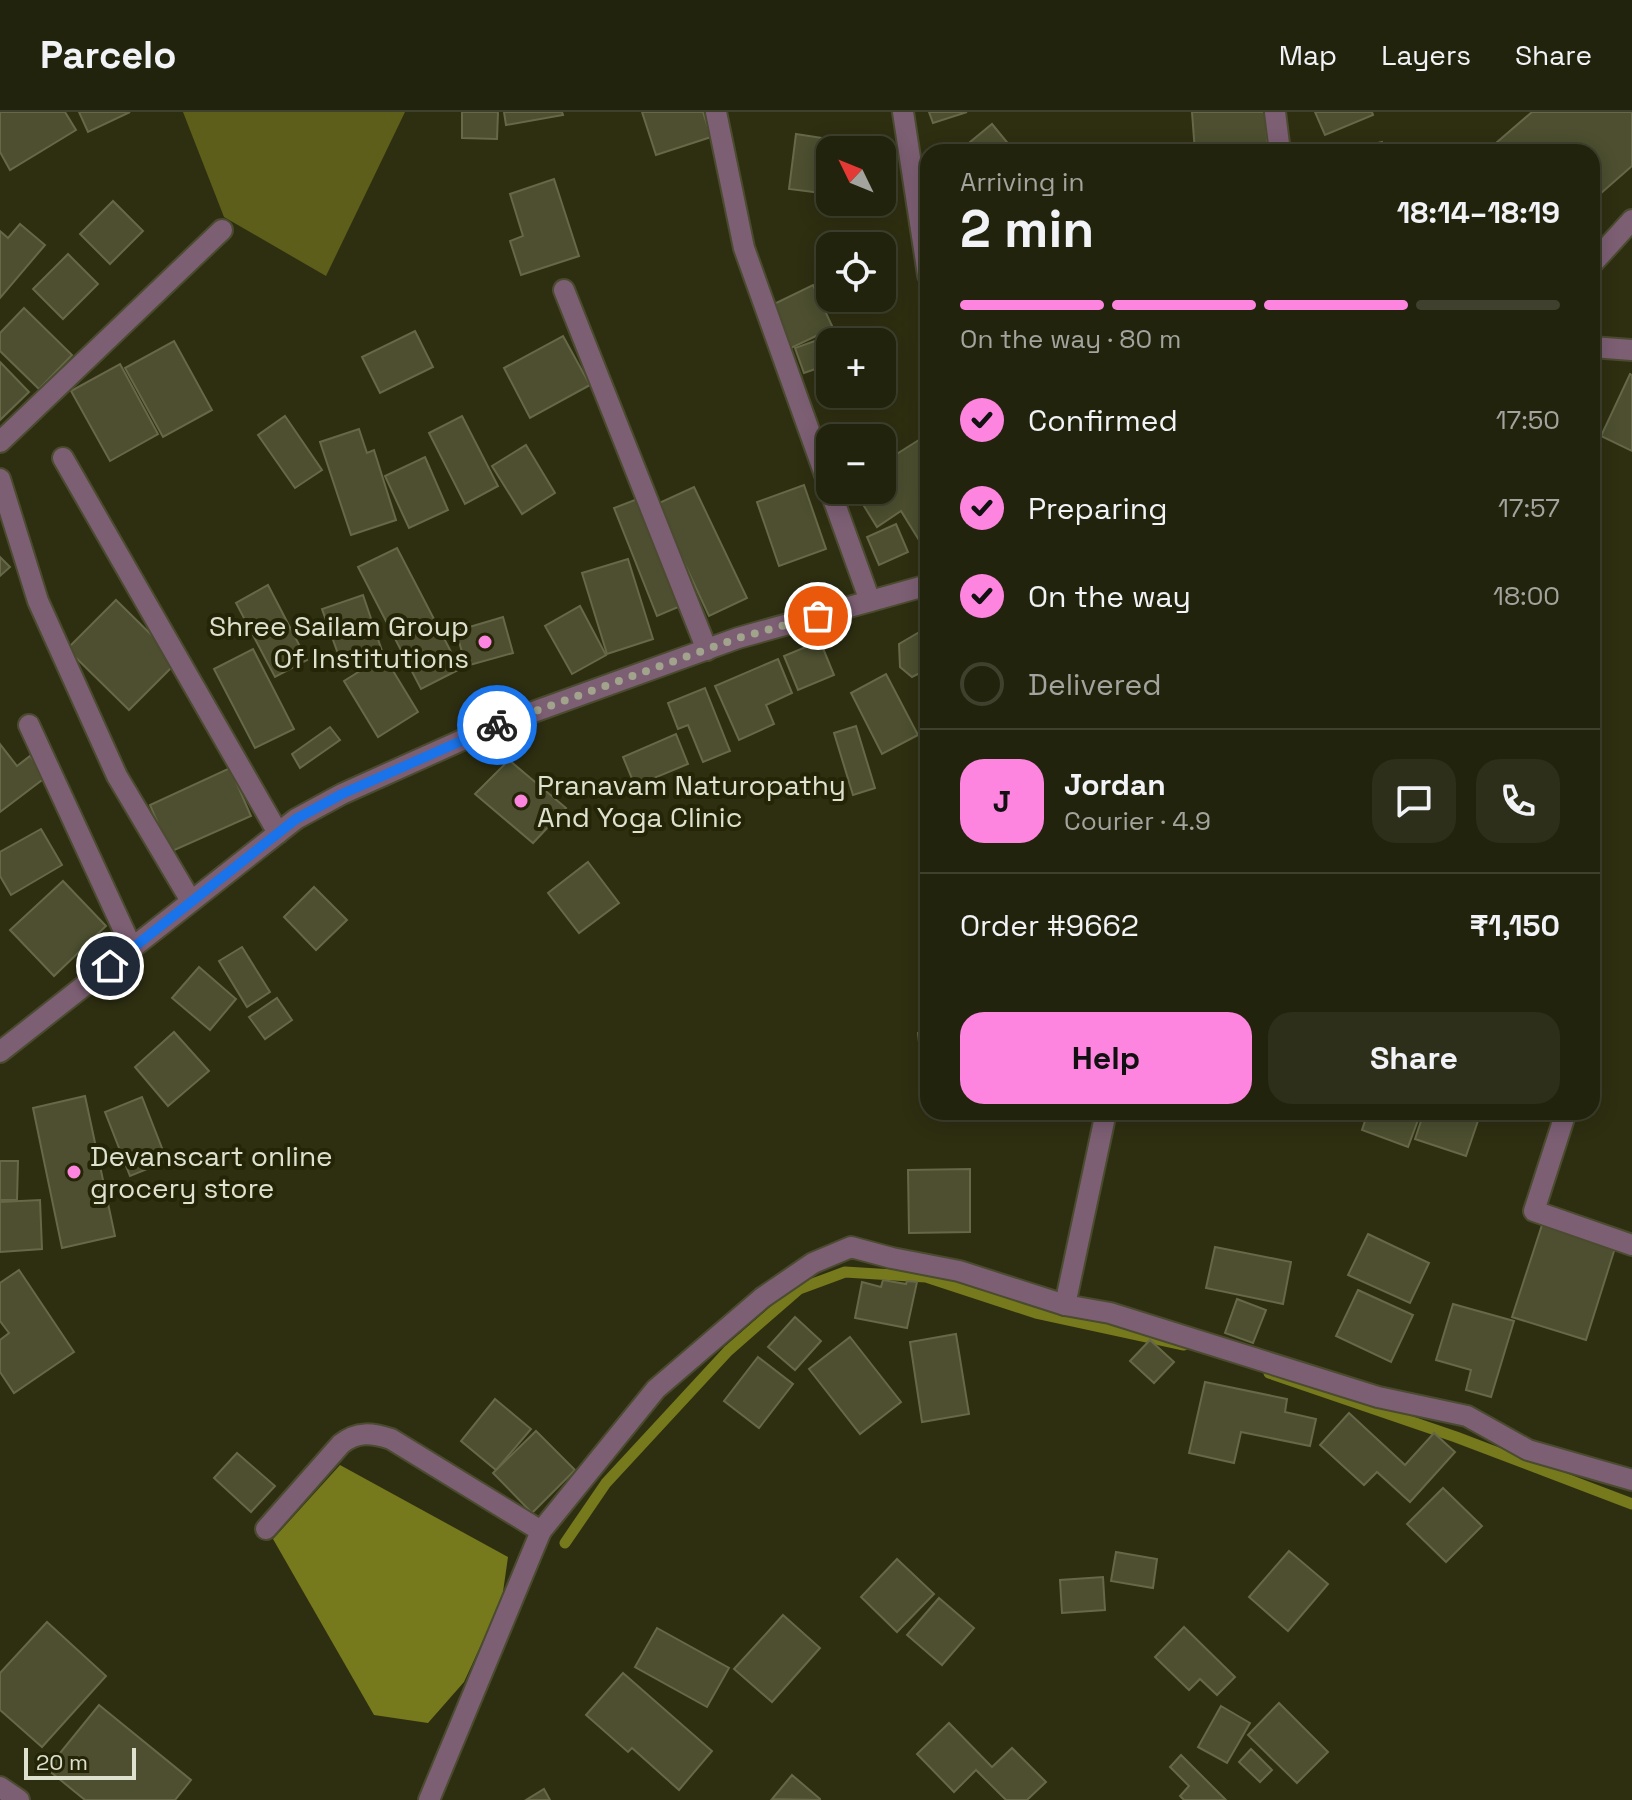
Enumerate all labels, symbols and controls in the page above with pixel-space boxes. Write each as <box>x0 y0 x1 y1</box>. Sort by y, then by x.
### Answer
text: Parcelo <box>40 31 176 79</box>
text: Map <box>1279 37 1337 73</box>
text: Layers <box>1381 37 1471 73</box>
text: Share <box>1515 37 1592 73</box>
north arrow <box>816 136 896 216</box>
map controls <box>816 136 896 504</box>
text: Arriving in <box>960 165 1084 199</box>
text: 18:14–18:19 <box>1397 193 1560 232</box>
text: 2 min <box>960 196 1094 262</box>
button: locate <box>816 232 896 312</box>
text: On the way · 80 m <box>960 322 1181 356</box>
button: + <box>816 328 896 408</box>
icon: check <box>960 398 1004 442</box>
text: Confirmed <box>1028 401 1178 440</box>
text: 17:50 <box>1496 403 1560 437</box>
button: − <box>816 424 896 504</box>
icon: check <box>960 486 1004 530</box>
text: Preparing <box>1028 489 1167 528</box>
text: 17:57 <box>1498 491 1560 525</box>
icon: check <box>960 574 1004 618</box>
text: On the way <box>1028 577 1191 616</box>
text: 18:00 <box>1493 579 1560 613</box>
pin <box>784 582 852 650</box>
icon: bag <box>796 594 840 638</box>
place label: Shree Sailam Group Of Institutions <box>209 608 469 676</box>
marker: Shree Sailam Group Of Institutions <box>476 633 494 651</box>
text: Delivered <box>1028 665 1162 704</box>
courier <box>457 685 537 765</box>
icon: bike <box>475 703 519 747</box>
button: chat <box>1372 759 1456 843</box>
button: phone <box>1476 759 1560 843</box>
text: Jordan <box>1064 765 1166 804</box>
place label: Pranavam Naturopathy And Yoga Clinic <box>537 767 846 835</box>
text: J <box>993 782 1011 821</box>
marker: Pranavam Naturopathy And Yoga Clinic <box>512 792 530 810</box>
text: Courier · 4.9 <box>1064 804 1211 838</box>
text: Order #9662 <box>960 906 1139 945</box>
text: ₹1,150 <box>1470 906 1560 945</box>
pin <box>76 932 144 1000</box>
icon: home <box>88 944 132 988</box>
button: Help <box>960 1012 1252 1104</box>
button: Share <box>1268 1012 1560 1104</box>
place label: Devanscart online grocery store <box>90 1138 333 1206</box>
marker: Devanscart online grocery store <box>65 1163 83 1181</box>
scale bar <box>24 1744 136 1780</box>
text: 20 m <box>36 1748 88 1776</box>

